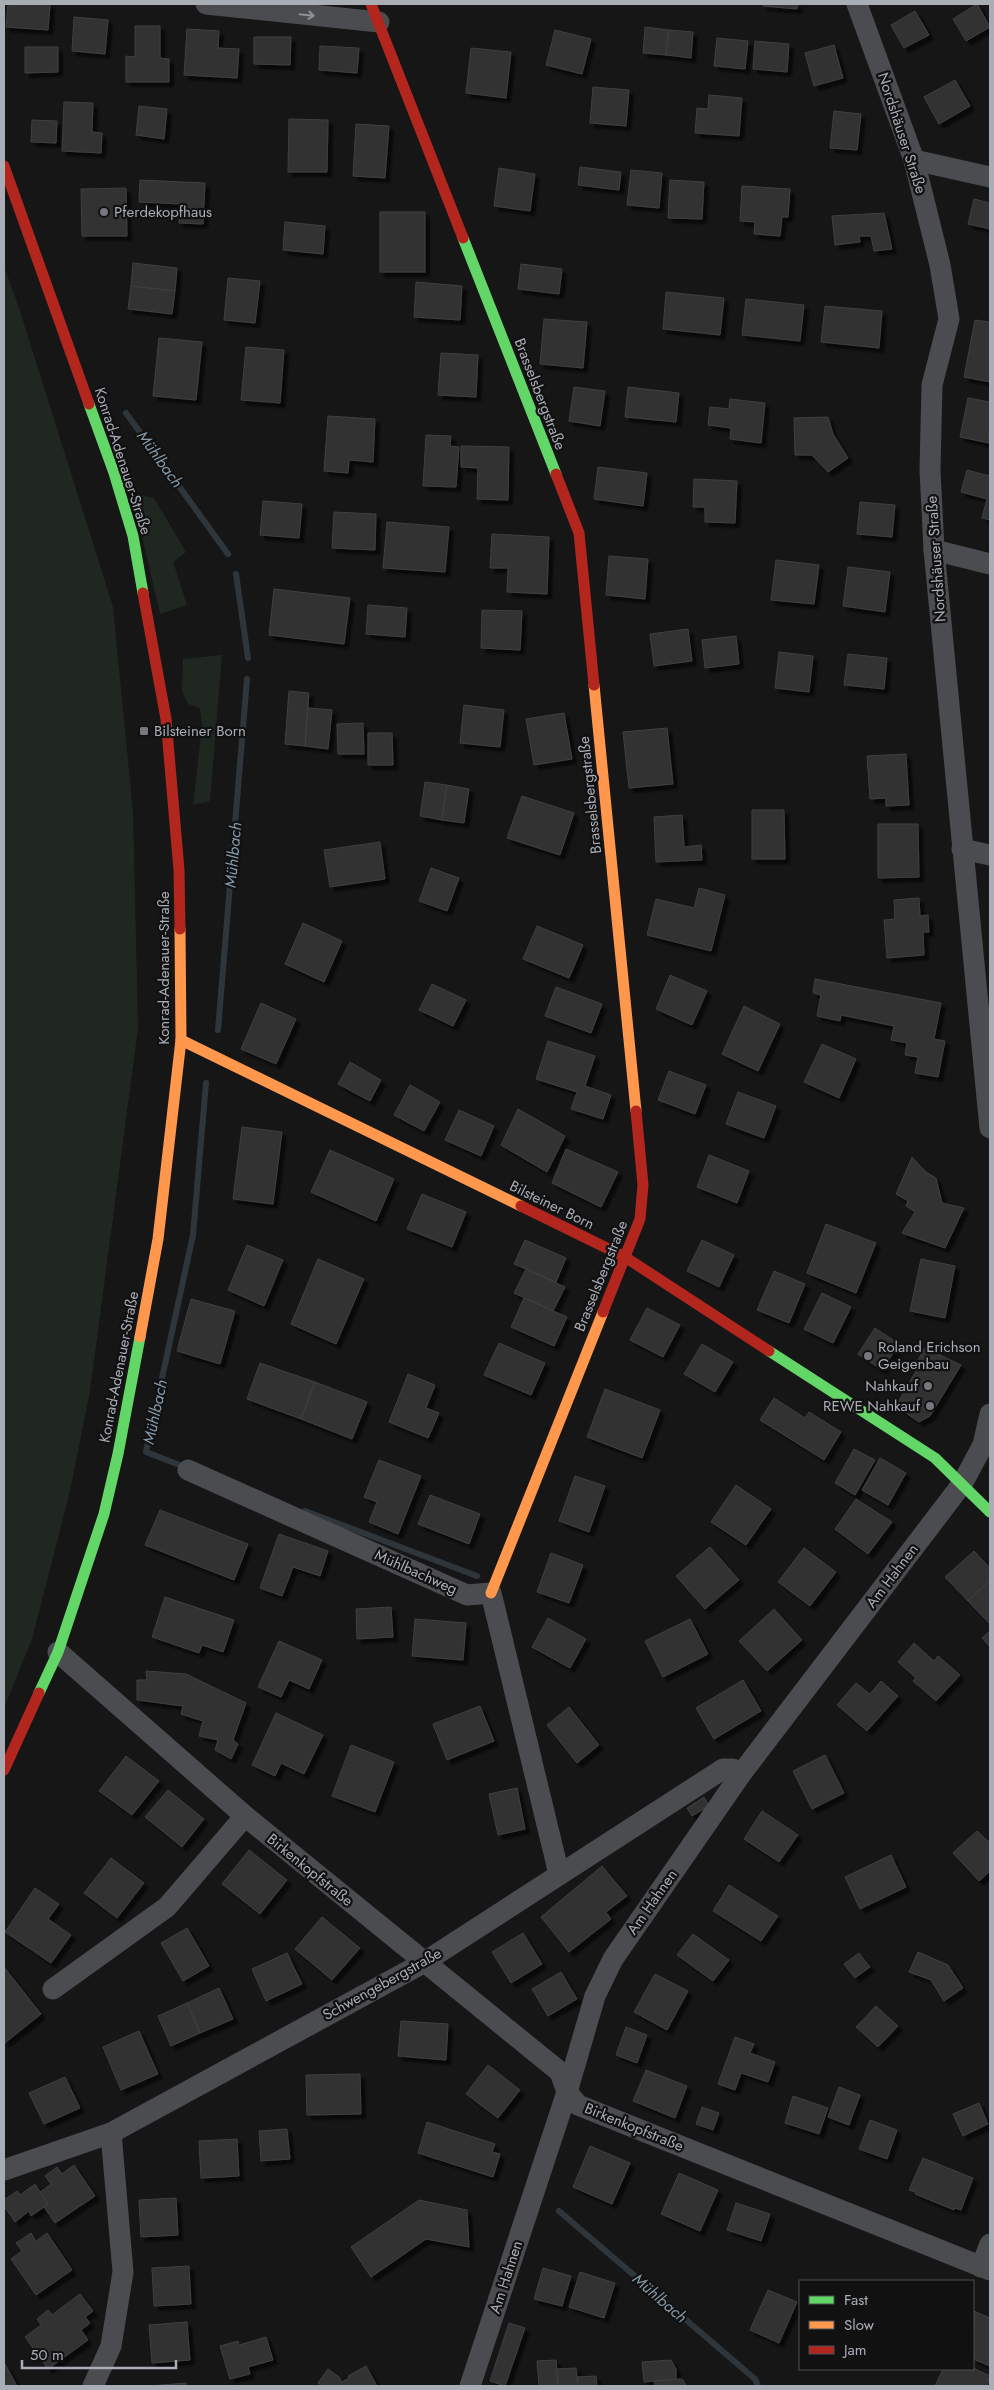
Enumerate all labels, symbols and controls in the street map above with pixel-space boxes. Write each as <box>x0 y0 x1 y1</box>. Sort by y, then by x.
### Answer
one-way arrow <box>298 10 314 20</box>
street label: Nordshäuser Straße <box>872 69 932 197</box>
place label: Pferdekopfhaus <box>114 201 212 223</box>
marker: Pferdekopfhaus <box>98 206 110 218</box>
street label: Brasselsbergstraße <box>509 335 572 453</box>
street label: Konrad-Adenauer-Straße <box>89 385 157 538</box>
water label: Mühlbach <box>131 426 189 492</box>
street label: Nordshäuser Straße <box>921 495 951 623</box>
place label: Bilsteiner Born <box>154 720 246 742</box>
marker: Bilsteiner Born <box>138 725 150 737</box>
street label: Brasselsbergstraße <box>573 735 607 855</box>
water label: Mühlbach <box>219 821 247 889</box>
street label: Konrad-Adenauer-Straße <box>153 891 175 1045</box>
street label: Bilsteiner Born <box>506 1175 598 1235</box>
street label: Brasselsbergstraße <box>569 1217 633 1335</box>
street label: Konrad-Adenauer-Straße <box>94 1289 145 1445</box>
place label: Roland Erichson Geigenbau <box>878 1336 981 1375</box>
marker: Roland Erichson Geigenbau <box>862 1350 874 1362</box>
place label: Nahkauf <box>865 1375 919 1397</box>
water label: Mühlbach <box>137 1377 173 1447</box>
marker: Nahkauf <box>922 1380 934 1392</box>
place label: REWE Nahkauf <box>823 1395 921 1417</box>
marker: REWE Nahkauf <box>924 1400 936 1412</box>
street label: Am Hahnen <box>861 1539 923 1613</box>
street label: Mühlbachweg <box>371 1544 461 1600</box>
street label: Birkenkopfstraße <box>262 1828 358 1912</box>
street label: Am Hahnen <box>621 1865 683 1939</box>
street label: Schwengebergstraße <box>319 1942 446 2026</box>
street label: Birkenkopfstraße <box>581 2097 687 2157</box>
street label: Am Hahnen <box>484 2238 528 2316</box>
water label: Mühlbach <box>628 2268 692 2328</box>
legend <box>799 2280 974 2370</box>
text: Fast <box>844 2289 868 2311</box>
text: Slow <box>844 2314 875 2336</box>
scale bar <box>22 2338 176 2370</box>
text: Jam <box>842 2339 867 2361</box>
text: 50 m <box>30 2344 64 2366</box>

